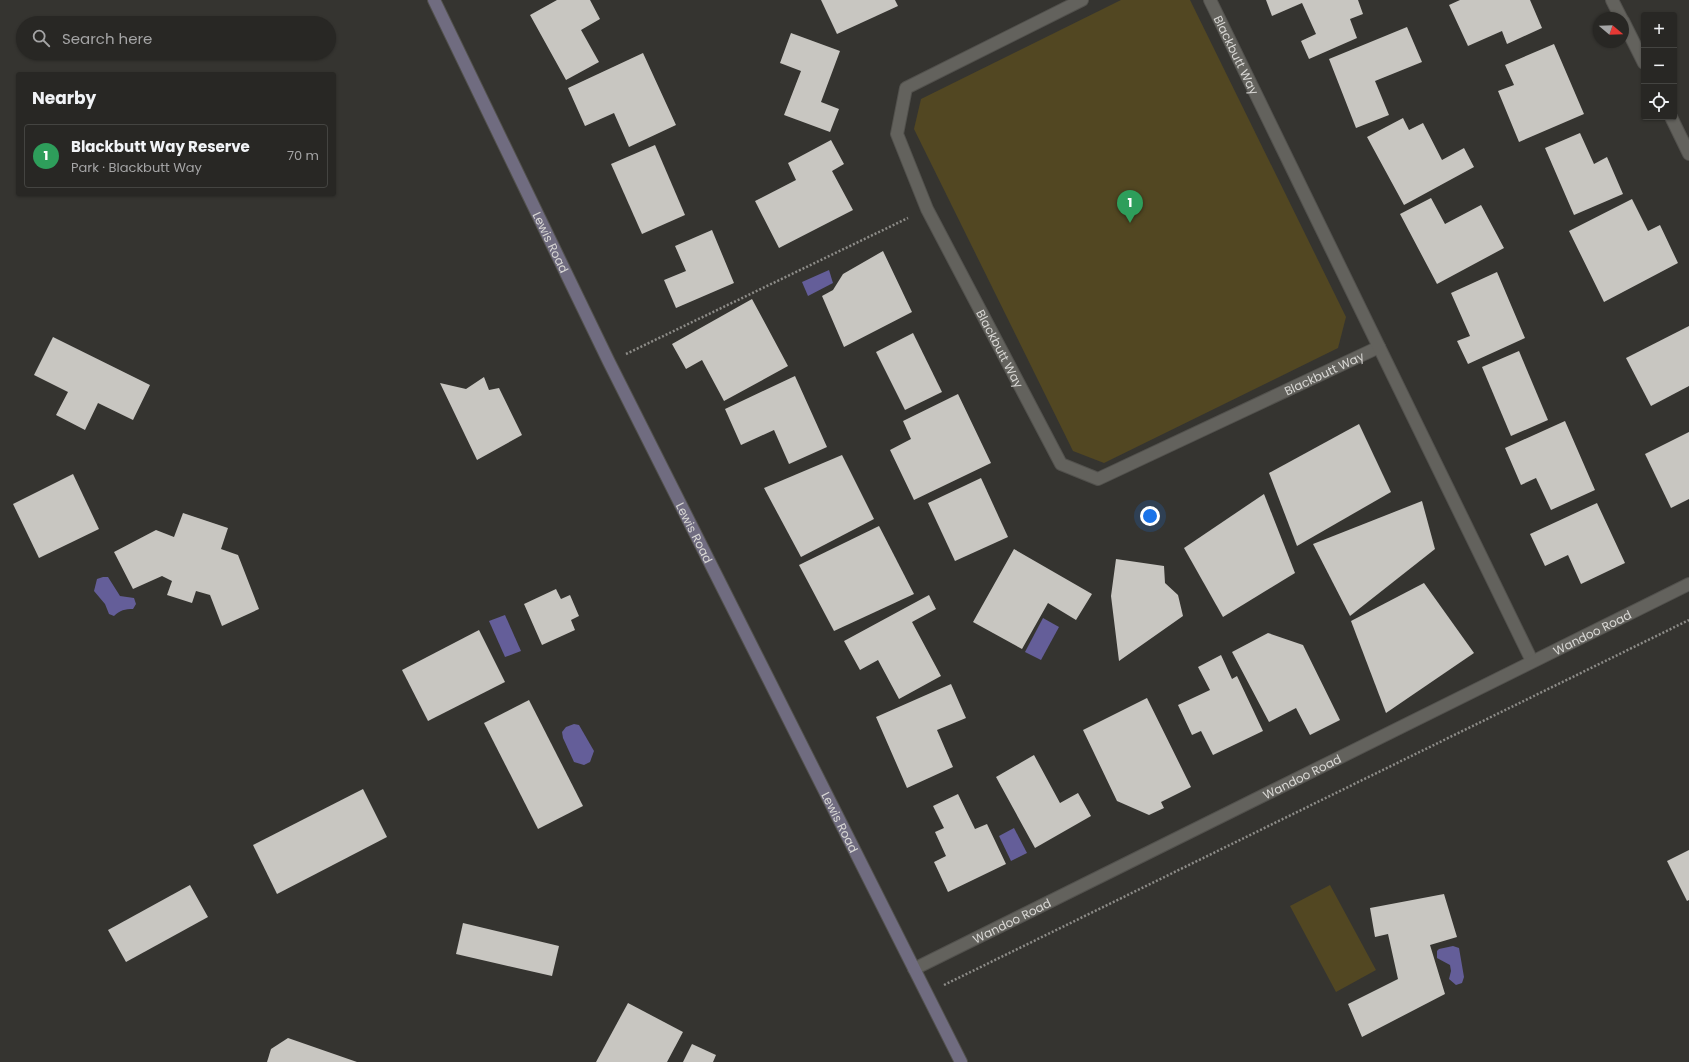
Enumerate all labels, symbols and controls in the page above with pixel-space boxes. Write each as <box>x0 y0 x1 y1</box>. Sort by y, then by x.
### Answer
street label: Blackbutt Way <box>1210 12 1263 98</box>
north arrow <box>1593 12 1629 48</box>
map controls <box>1641 12 1677 120</box>
button: + <box>1641 12 1677 48</box>
search box <box>16 16 336 60</box>
icon: search <box>30 27 52 49</box>
text: Search here <box>62 28 152 49</box>
button: − <box>1641 48 1677 84</box>
button: locate <box>1641 84 1677 120</box>
text: Nearby <box>32 86 96 110</box>
text: Blackbutt Way Reserve <box>71 136 250 157</box>
text: 1 <box>44 146 48 165</box>
text: 70 m <box>287 146 319 165</box>
text: Park · Blackbutt Way <box>71 158 202 177</box>
pin: 1 <box>1117 190 1143 223</box>
street label: Lewis Road <box>529 209 573 276</box>
street label: Blackbutt Way <box>973 306 1028 391</box>
street label: Blackbutt Way <box>1281 347 1367 399</box>
street label: Lewis Road <box>672 499 717 566</box>
your location <box>1140 506 1160 526</box>
street label: Wandoo Road <box>1550 606 1634 659</box>
street label: Wandoo Road <box>1260 750 1344 803</box>
street label: Lewis Road <box>818 789 863 855</box>
street label: Wandoo Road <box>970 894 1054 947</box>

